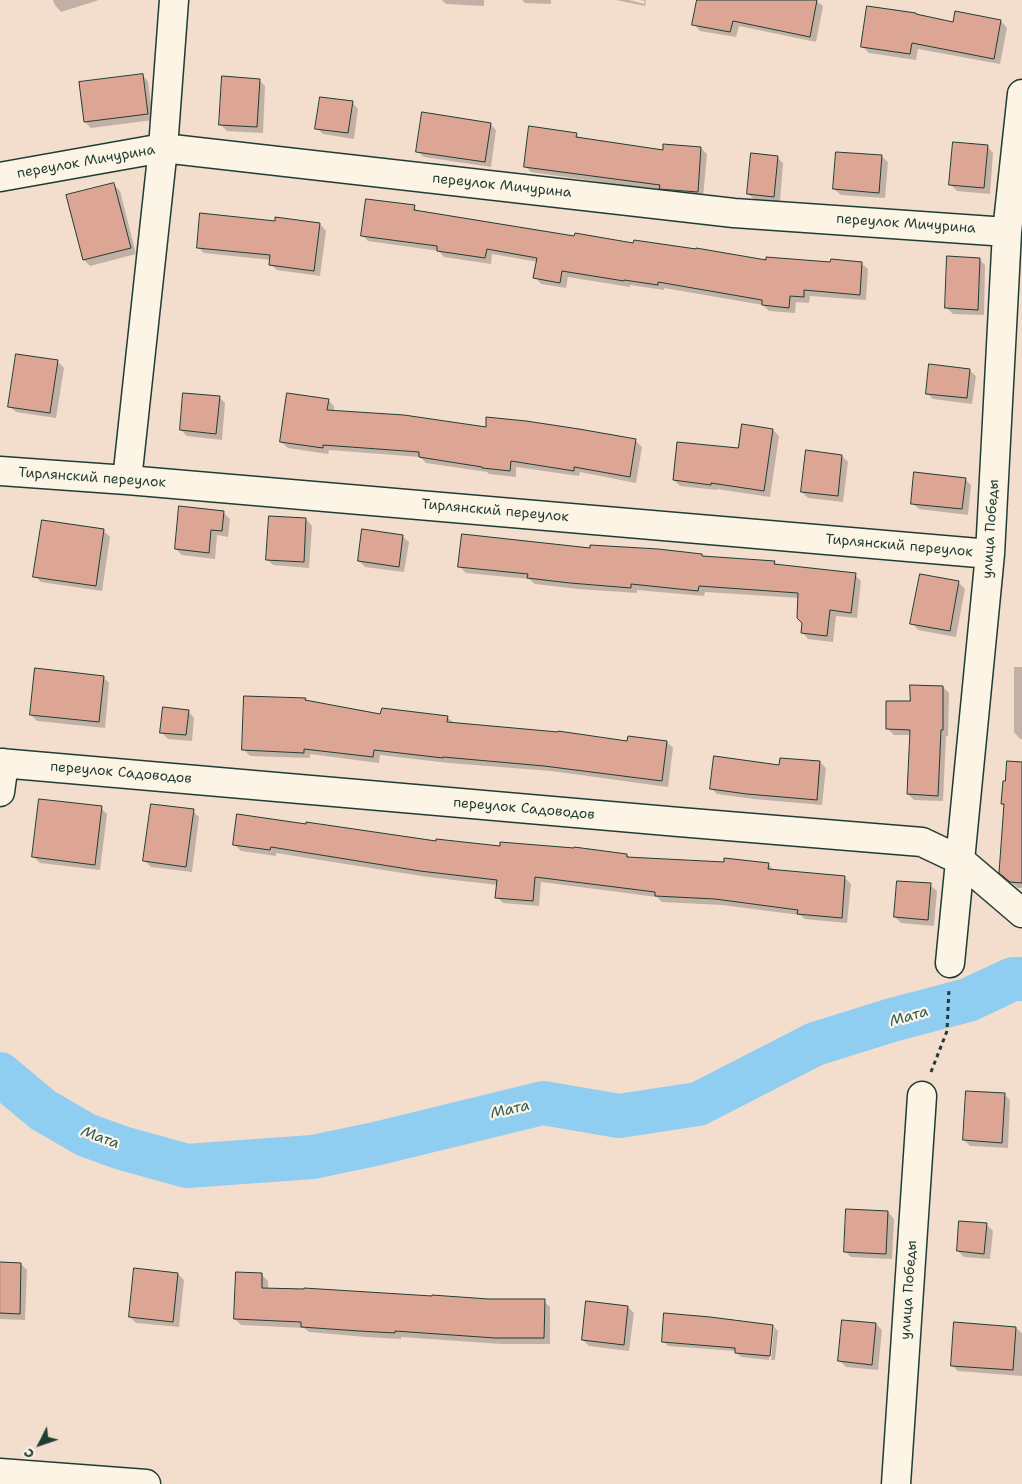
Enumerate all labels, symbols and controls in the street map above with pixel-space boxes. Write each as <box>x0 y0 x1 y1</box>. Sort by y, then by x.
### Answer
street label: переулок Мичурина <box>16 142 156 182</box>
street label: переулок Мичурина <box>432 170 572 202</box>
street label: переулок Мичурина <box>836 211 976 237</box>
street label: Тирлянский переулок <box>18 464 166 492</box>
street label: улица Победы <box>979 479 1003 579</box>
street label: Тирлянский переулок <box>421 496 569 526</box>
street label: Тирлянский переулок <box>825 531 973 561</box>
street label: переулок Садоводов <box>49 758 193 788</box>
street label: переулок Садоводов <box>452 794 596 824</box>
water label: Мата <box>887 1003 931 1031</box>
water label: Мата <box>489 1097 531 1123</box>
water label: Мата <box>78 1123 122 1153</box>
street label: улица Победы <box>897 1240 921 1340</box>
north arrow <box>15 1419 65 1469</box>
text: С <box>19 1445 38 1463</box>

